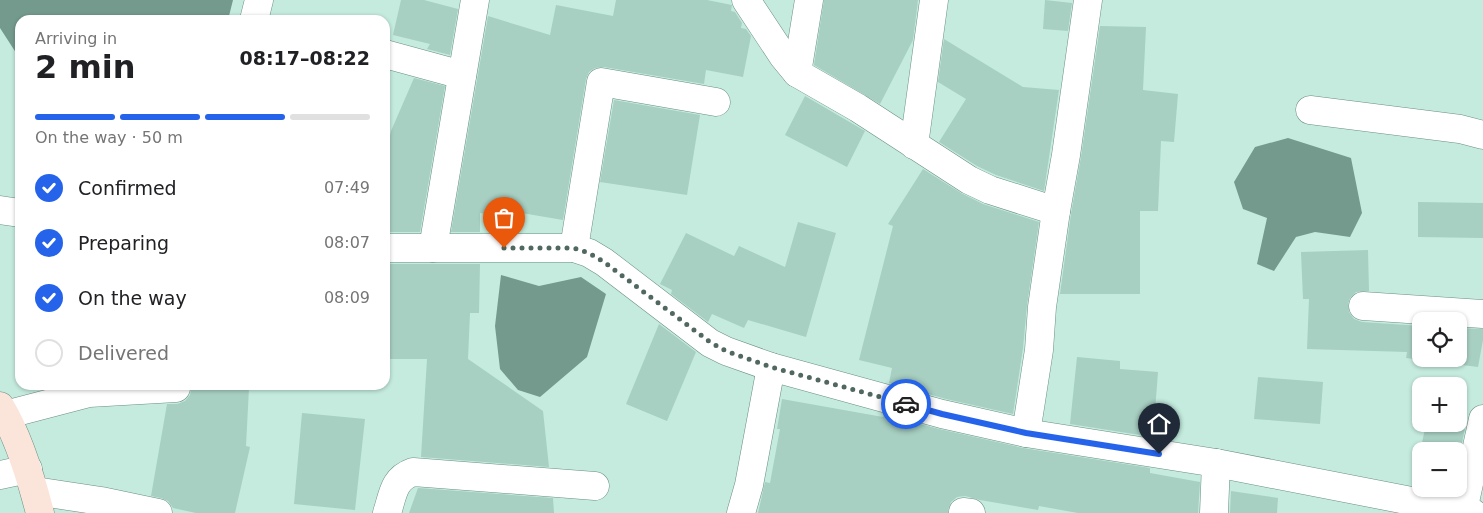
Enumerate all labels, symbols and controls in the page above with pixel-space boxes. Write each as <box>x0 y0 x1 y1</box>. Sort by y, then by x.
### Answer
text: Arriving in <box>35 29 117 48</box>
text: 08:17–08:22 <box>240 47 370 69</box>
text: 2 min <box>35 48 136 86</box>
text: On the way · 50 m <box>35 128 183 147</box>
icon: check <box>35 174 63 202</box>
text: Confirmed <box>78 177 177 199</box>
text: 07:49 <box>324 178 370 197</box>
pin <box>483 197 525 248</box>
icon: bag <box>490 204 518 232</box>
icon: check <box>35 229 63 257</box>
text: Preparing <box>78 232 169 254</box>
text: 08:07 <box>324 233 370 252</box>
icon: check <box>35 284 63 312</box>
text: On the way <box>78 287 187 309</box>
text: 08:09 <box>324 288 370 307</box>
map controls <box>1412 312 1467 497</box>
button: locate <box>1412 312 1467 367</box>
text: Delivered <box>78 342 169 364</box>
button: + <box>1412 377 1467 432</box>
courier <box>881 379 931 429</box>
icon: car <box>892 390 920 418</box>
pin <box>1138 403 1180 454</box>
icon: home <box>1145 410 1173 438</box>
button: − <box>1412 442 1467 497</box>

